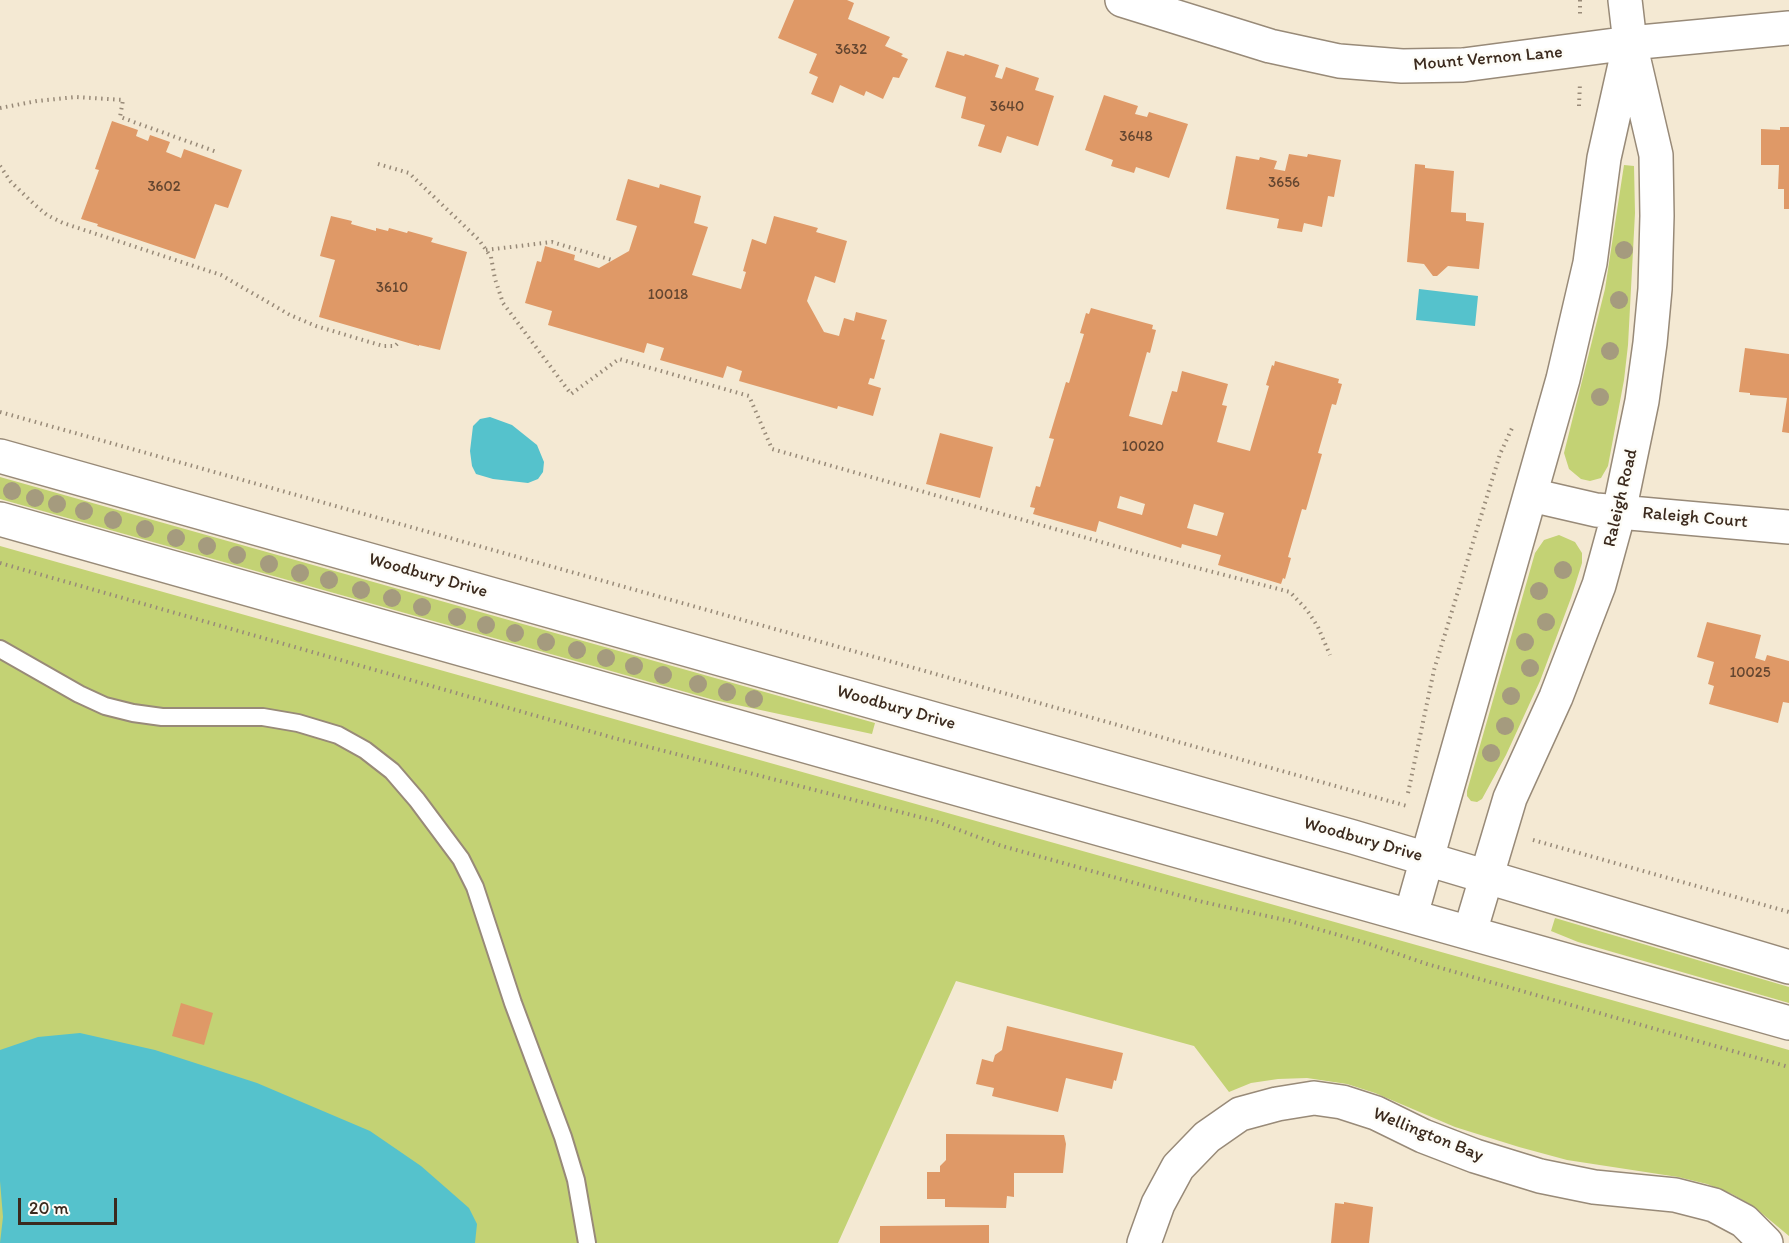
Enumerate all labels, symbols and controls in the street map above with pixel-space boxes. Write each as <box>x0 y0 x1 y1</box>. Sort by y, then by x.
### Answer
house number: 3632 <box>835 41 867 59</box>
street label: Mount Vernon Lane <box>1412 42 1564 76</box>
house number: 3640 <box>990 98 1024 116</box>
house number: 3648 <box>1119 128 1153 146</box>
house number: 3656 <box>1268 174 1300 192</box>
house number: 3602 <box>147 178 181 196</box>
house number: 3610 <box>376 279 408 297</box>
house number: 10018 <box>648 286 688 304</box>
house number: 10020 <box>1122 438 1164 456</box>
street label: Raleigh Road <box>1599 447 1643 549</box>
street label: Raleigh Court <box>1641 503 1749 533</box>
street label: Woodbury Drive <box>366 549 490 603</box>
house number: 10025 <box>1729 664 1771 682</box>
street label: Woodbury Drive <box>834 681 958 735</box>
street label: Woodbury Drive <box>1301 813 1425 867</box>
street label: Wellington Bay <box>1370 1103 1486 1167</box>
scale bar <box>21 1186 120 1224</box>
text: 20 m <box>29 1197 69 1219</box>

